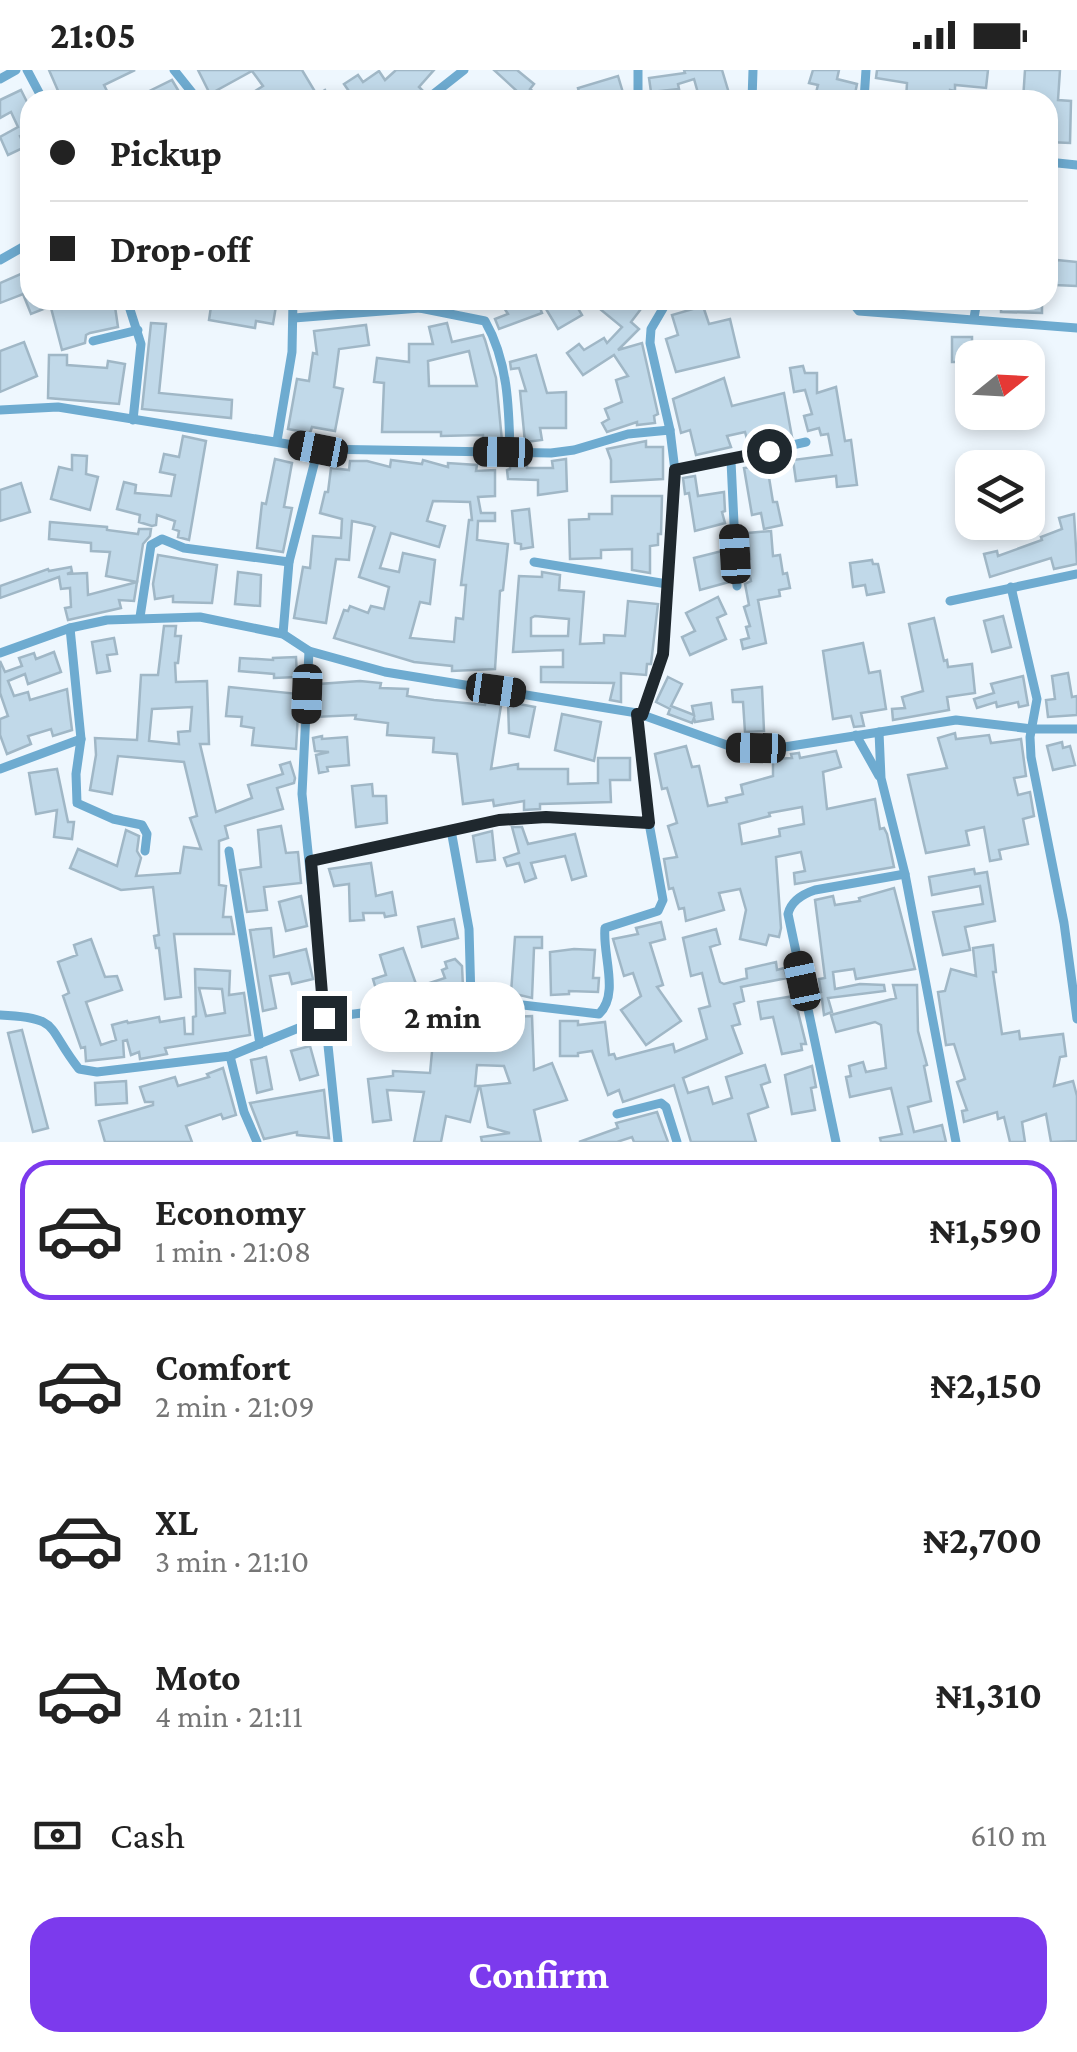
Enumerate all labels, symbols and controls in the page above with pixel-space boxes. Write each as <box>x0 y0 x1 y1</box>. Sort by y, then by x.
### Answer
text: 21:05 <box>50 14 136 56</box>
text: Pickup <box>110 132 222 174</box>
text: Drop-off <box>110 228 251 270</box>
north arrow <box>955 340 1045 430</box>
map controls <box>955 340 1045 540</box>
car <box>286 429 350 469</box>
route start <box>747 429 792 474</box>
car <box>473 436 533 468</box>
button: layers <box>955 450 1045 540</box>
car <box>718 523 752 585</box>
car <box>291 663 323 725</box>
car <box>464 671 528 709</box>
car <box>726 732 786 764</box>
car <box>781 949 823 1013</box>
callout: 2 min <box>359 983 524 1053</box>
route end <box>302 996 347 1041</box>
text: 2 min <box>404 999 481 1035</box>
icon: car <box>35 1185 125 1275</box>
text: Economy <box>155 1191 305 1233</box>
text: ₦1,590 <box>929 1209 1042 1251</box>
text: 1 min · 21:08 <box>155 1233 311 1269</box>
icon: car <box>35 1340 125 1430</box>
text: Comfort <box>155 1346 291 1388</box>
text: ₦2,150 <box>930 1364 1042 1406</box>
text: 2 min · 21:09 <box>155 1388 315 1424</box>
icon: car <box>35 1495 125 1585</box>
text: XL <box>155 1501 198 1543</box>
text: ₦2,700 <box>923 1519 1042 1561</box>
text: 3 min · 21:10 <box>155 1543 309 1579</box>
icon: car <box>35 1650 125 1740</box>
text: Moto <box>155 1656 241 1698</box>
text: ₦1,310 <box>936 1674 1042 1716</box>
text: 4 min · 21:11 <box>155 1698 303 1734</box>
icon: cash <box>30 1808 85 1863</box>
text: Cash <box>110 1814 185 1856</box>
text: 610 m <box>970 1817 1047 1853</box>
button: Confirm <box>30 1917 1047 2032</box>

